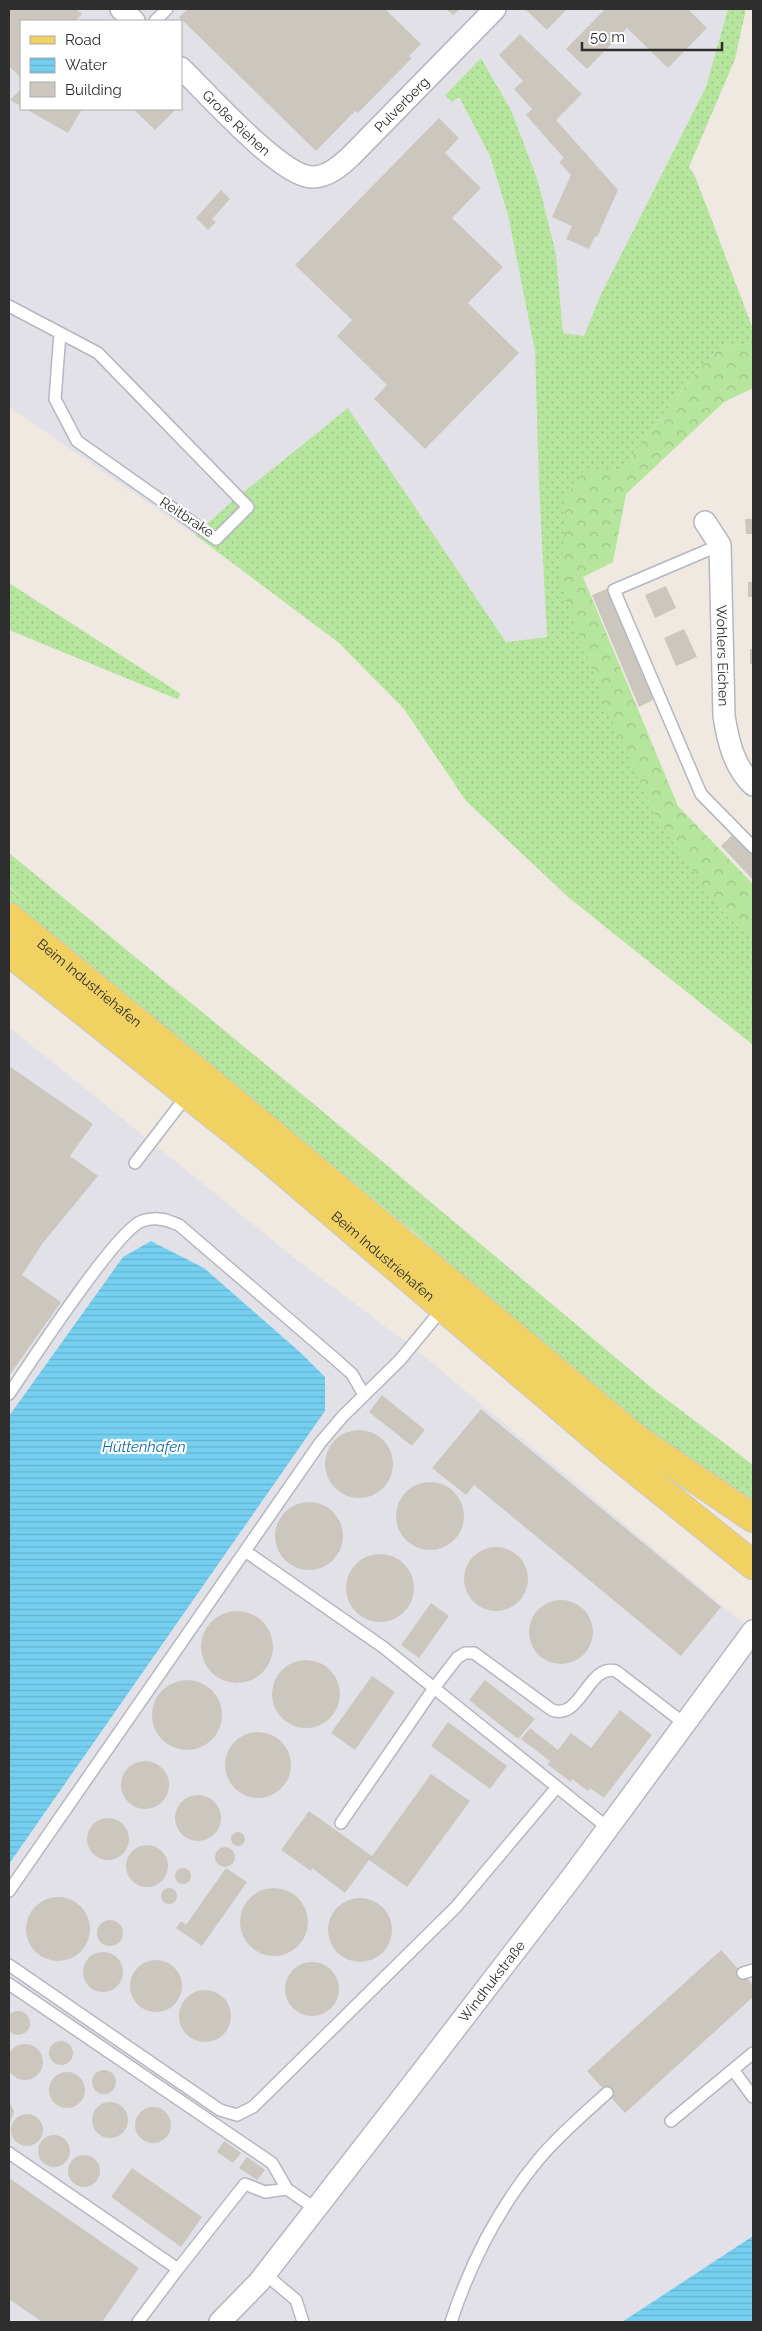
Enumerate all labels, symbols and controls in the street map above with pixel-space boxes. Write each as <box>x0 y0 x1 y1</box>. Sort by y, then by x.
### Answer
legend <box>20 20 182 110</box>
scale bar <box>582 20 722 52</box>
text: 50 m <box>590 28 625 46</box>
text: Road <box>65 31 101 49</box>
text: Water <box>65 56 108 74</box>
street label: Pulverberg <box>371 73 432 135</box>
text: Building <box>65 81 122 99</box>
street label: Große Riehen <box>199 87 273 159</box>
street label: Reitbrake <box>157 494 217 540</box>
street label: Wohlers Eichen <box>713 605 732 706</box>
street label: Beim Industriehafen <box>34 936 145 1030</box>
street label: Beim Industriehafen <box>328 1208 438 1304</box>
water label: Hüttenhafen <box>102 1438 186 1456</box>
street label: Windhukstraße <box>455 1937 528 2025</box>

